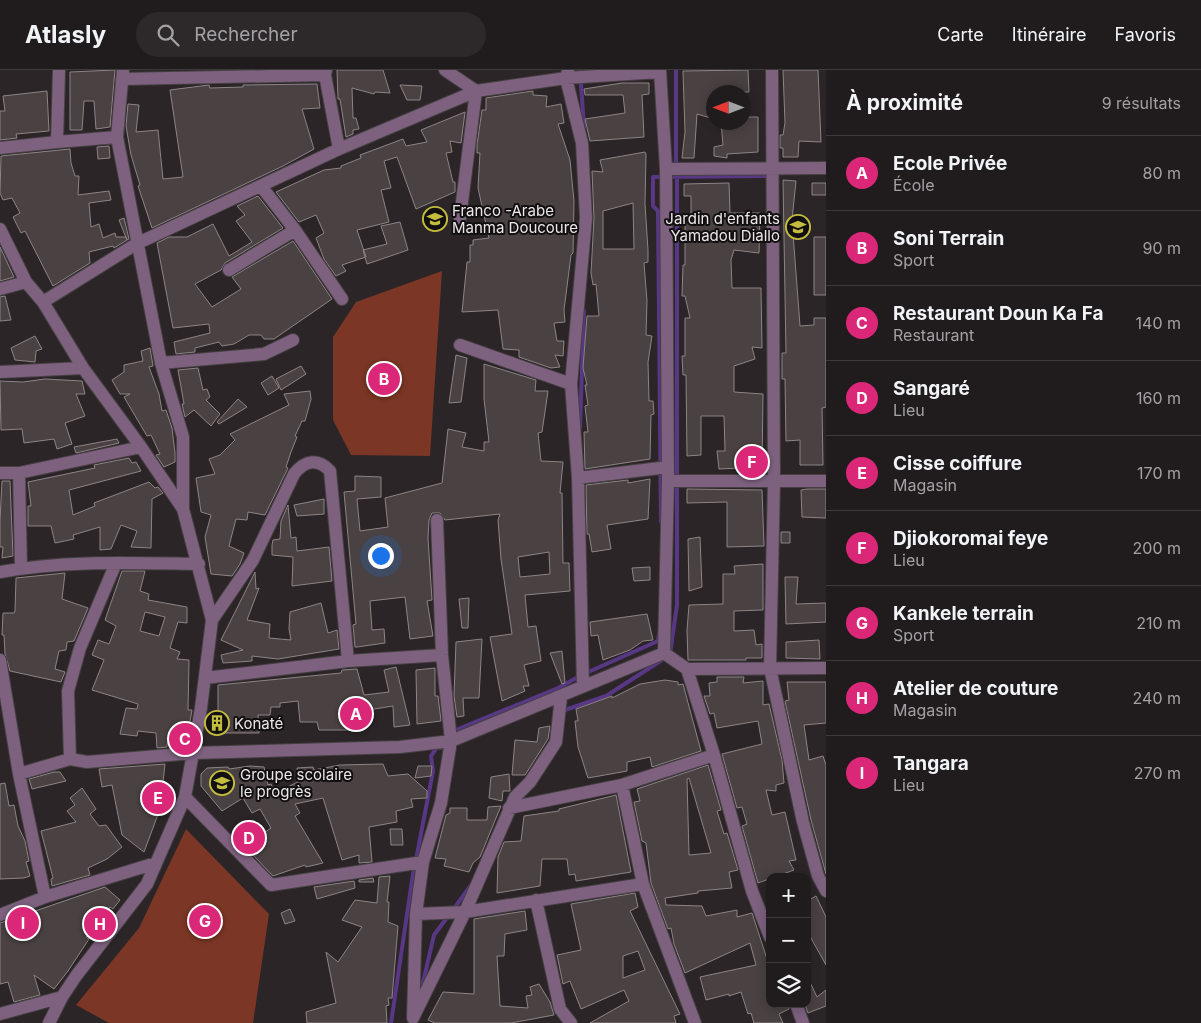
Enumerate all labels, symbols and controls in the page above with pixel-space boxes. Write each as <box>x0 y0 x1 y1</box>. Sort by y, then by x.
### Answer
search box <box>136 12 486 57</box>
text: Atlasly <box>25 20 106 49</box>
icon: search <box>154 21 182 49</box>
text: Rechercher <box>194 23 298 46</box>
text: Carte <box>937 24 984 45</box>
text: Itinéraire <box>1012 24 1086 45</box>
text: Favoris <box>1114 24 1176 45</box>
north arrow <box>706 85 751 130</box>
text: À proximité <box>846 90 963 115</box>
text: 9 résultats <box>1102 93 1181 113</box>
text: Ecole Privée <box>893 152 1007 175</box>
text: A <box>856 163 868 183</box>
text: 80 m <box>1142 163 1181 183</box>
text: École <box>893 175 935 195</box>
place label: Franco -Arabe Manma Doucoure <box>452 201 578 237</box>
school or university icon: Franco -Arabe Manma Doucoure <box>422 206 448 232</box>
place label: Jardin d'enfants Yamadou Diallo <box>665 209 780 245</box>
school or university icon: Jardin d'enfants Yamadou Diallo <box>785 214 811 240</box>
text: Soni Terrain <box>893 227 1004 250</box>
text: B <box>857 238 867 258</box>
text: 90 m <box>1142 238 1181 258</box>
text: Sport <box>893 250 934 270</box>
text: Restaurant Doun Ka Fa <box>893 302 1104 325</box>
text: C <box>856 313 868 333</box>
text: 140 m <box>1136 313 1181 333</box>
text: Restaurant <box>893 325 974 345</box>
pin: B <box>368 360 400 398</box>
text: Sangaré <box>893 377 970 400</box>
text: D <box>856 388 868 408</box>
text: 160 m <box>1136 388 1181 408</box>
text: Lieu <box>893 400 925 420</box>
pin: F <box>736 443 768 481</box>
text: Cisse coiffure <box>893 452 1022 475</box>
text: E <box>857 463 867 483</box>
text: 170 m <box>1137 463 1181 483</box>
text: Magasin <box>893 475 957 495</box>
text: Djiokoromai feye <box>893 527 1048 550</box>
text: F <box>857 538 867 558</box>
text: 200 m <box>1133 538 1181 558</box>
your location <box>368 543 394 569</box>
text: Lieu <box>893 550 925 570</box>
text: Kankele terrain <box>893 602 1034 625</box>
text: G <box>856 613 868 633</box>
text: 210 m <box>1136 613 1181 633</box>
text: Sport <box>893 625 934 645</box>
text: Atelier de couture <box>893 677 1058 700</box>
text: H <box>856 688 868 708</box>
text: 240 m <box>1133 688 1181 708</box>
pin: A <box>340 695 372 733</box>
text: Magasin <box>893 700 957 720</box>
building icon: Konaté <box>204 710 230 736</box>
place label: Konaté <box>234 714 283 733</box>
pin: C <box>169 720 201 758</box>
text: Tangara <box>893 752 969 775</box>
text: I <box>860 763 864 783</box>
text: 270 m <box>1134 763 1181 783</box>
place label: Groupe scolaire le progrès <box>240 765 352 801</box>
school or university icon: Groupe scolaire le progrès <box>209 770 235 796</box>
text: Lieu <box>893 775 925 795</box>
pin: E <box>142 779 174 817</box>
pin: D <box>233 819 265 857</box>
map controls <box>766 873 811 1008</box>
button: + <box>766 873 811 918</box>
pin: G <box>189 902 221 940</box>
pin: I <box>7 904 39 942</box>
pin: H <box>84 905 116 943</box>
button: − <box>766 918 811 963</box>
button: layers <box>766 963 811 1008</box>

